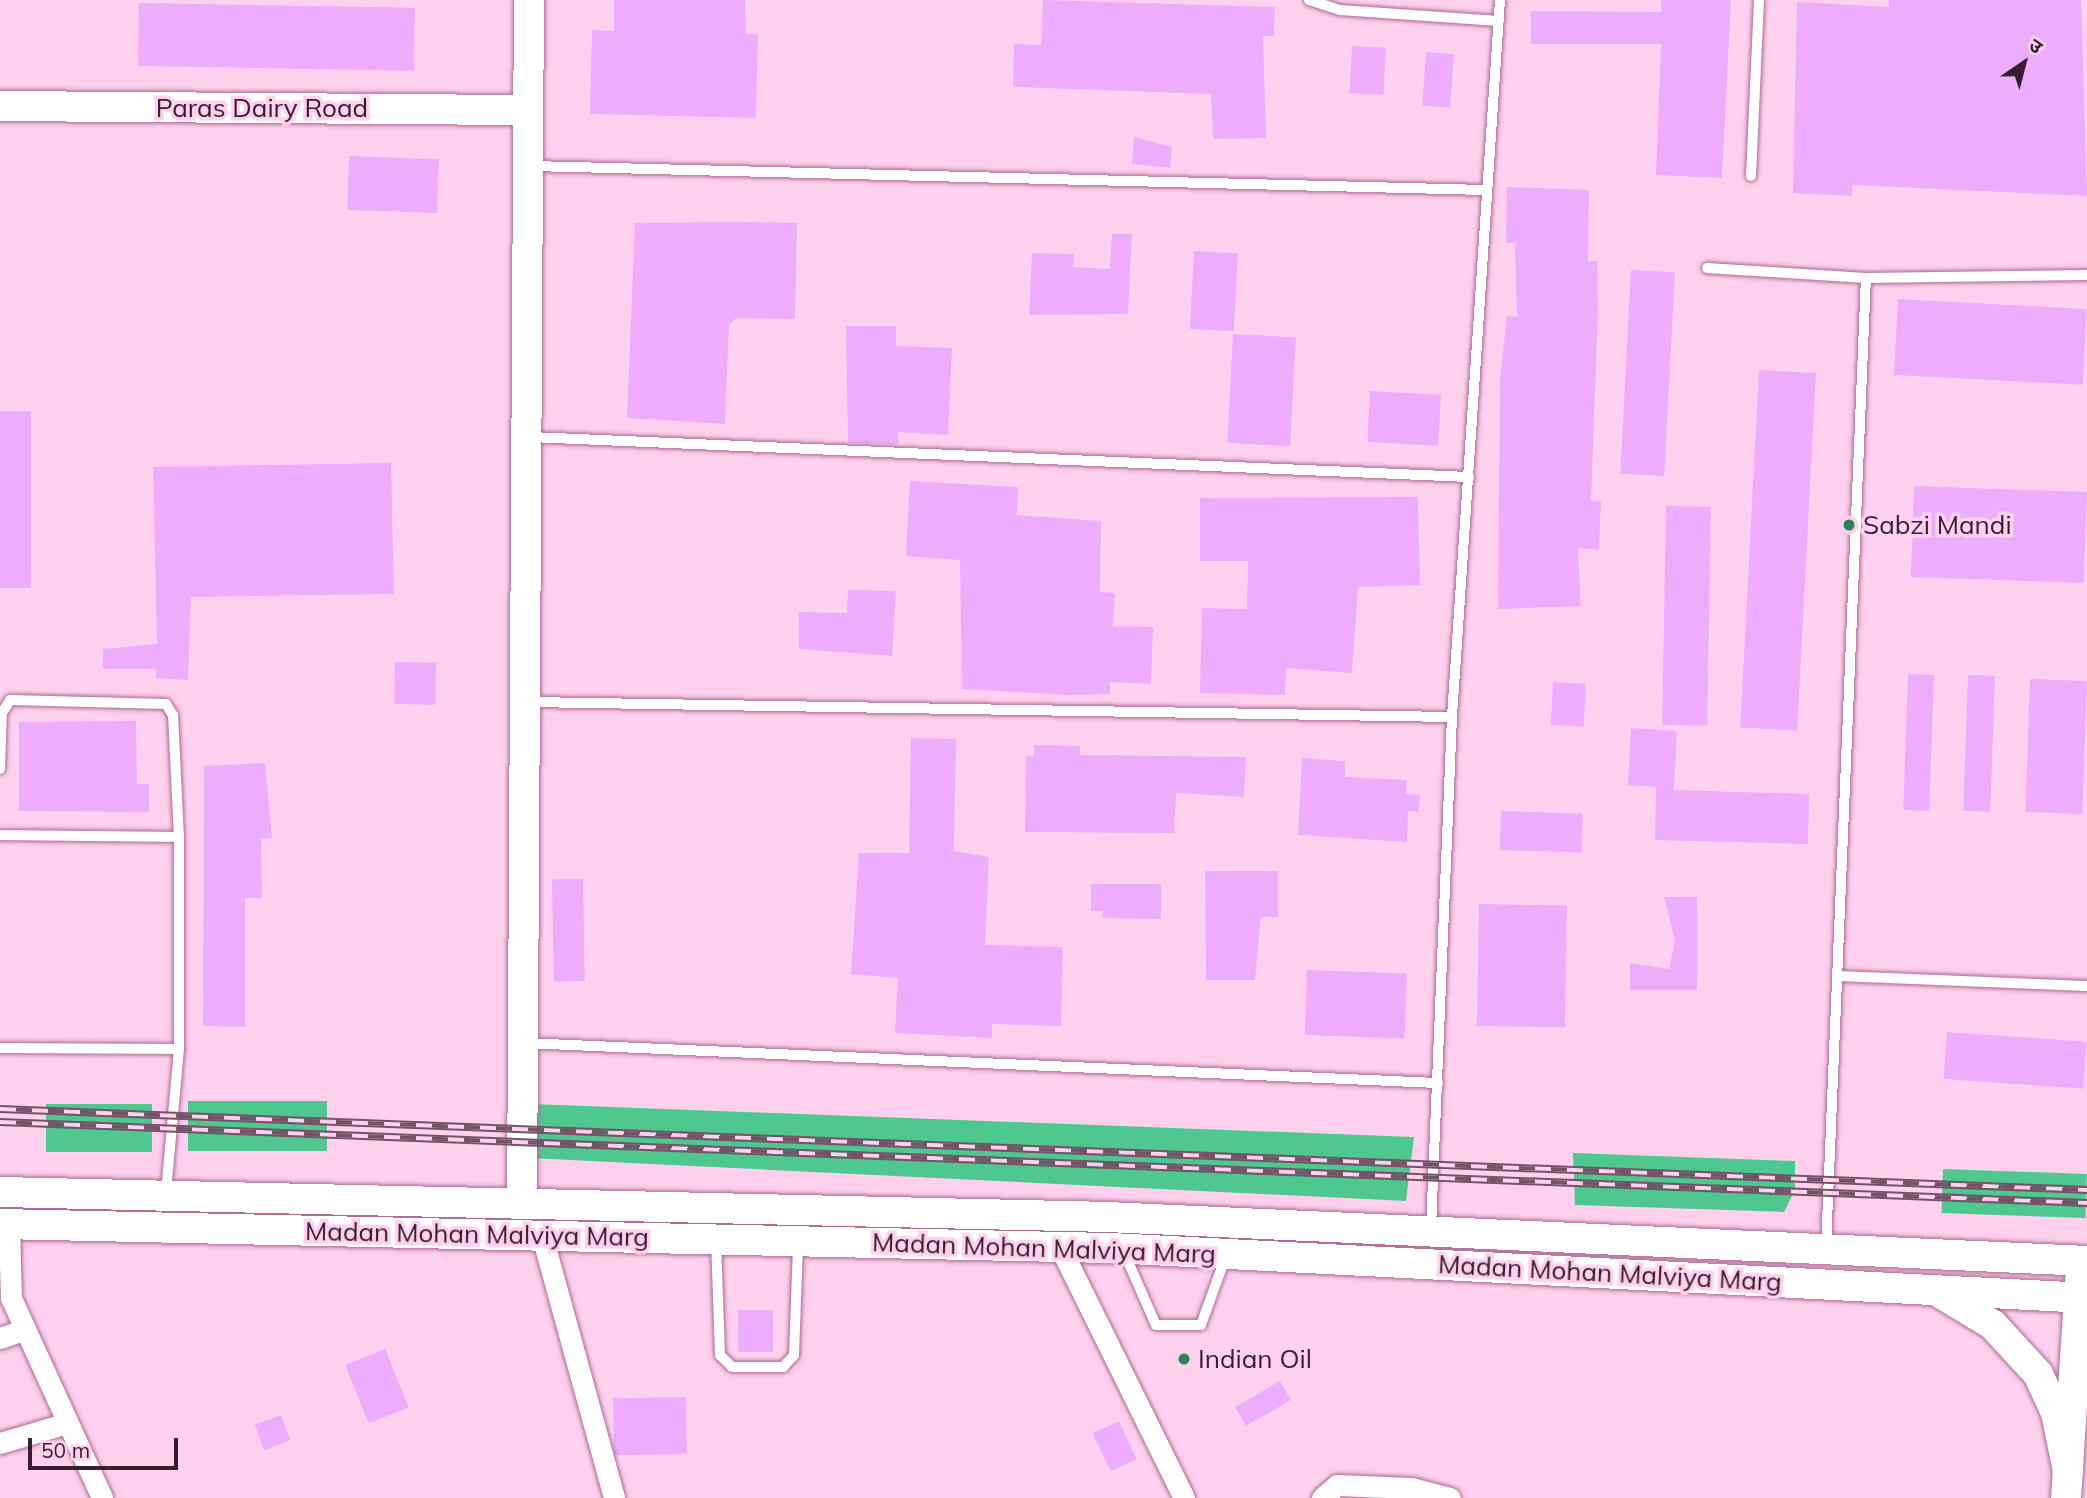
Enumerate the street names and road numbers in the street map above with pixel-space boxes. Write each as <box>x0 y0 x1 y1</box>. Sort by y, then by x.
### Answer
street label: Paras Dairy Road <box>156 92 368 124</box>
street label: Madan Mohan Malviya Marg <box>305 1215 649 1253</box>
street label: Madan Mohan Malviya Marg <box>872 1226 1216 1270</box>
street label: Madan Mohan Malviya Marg <box>1437 1248 1783 1298</box>

